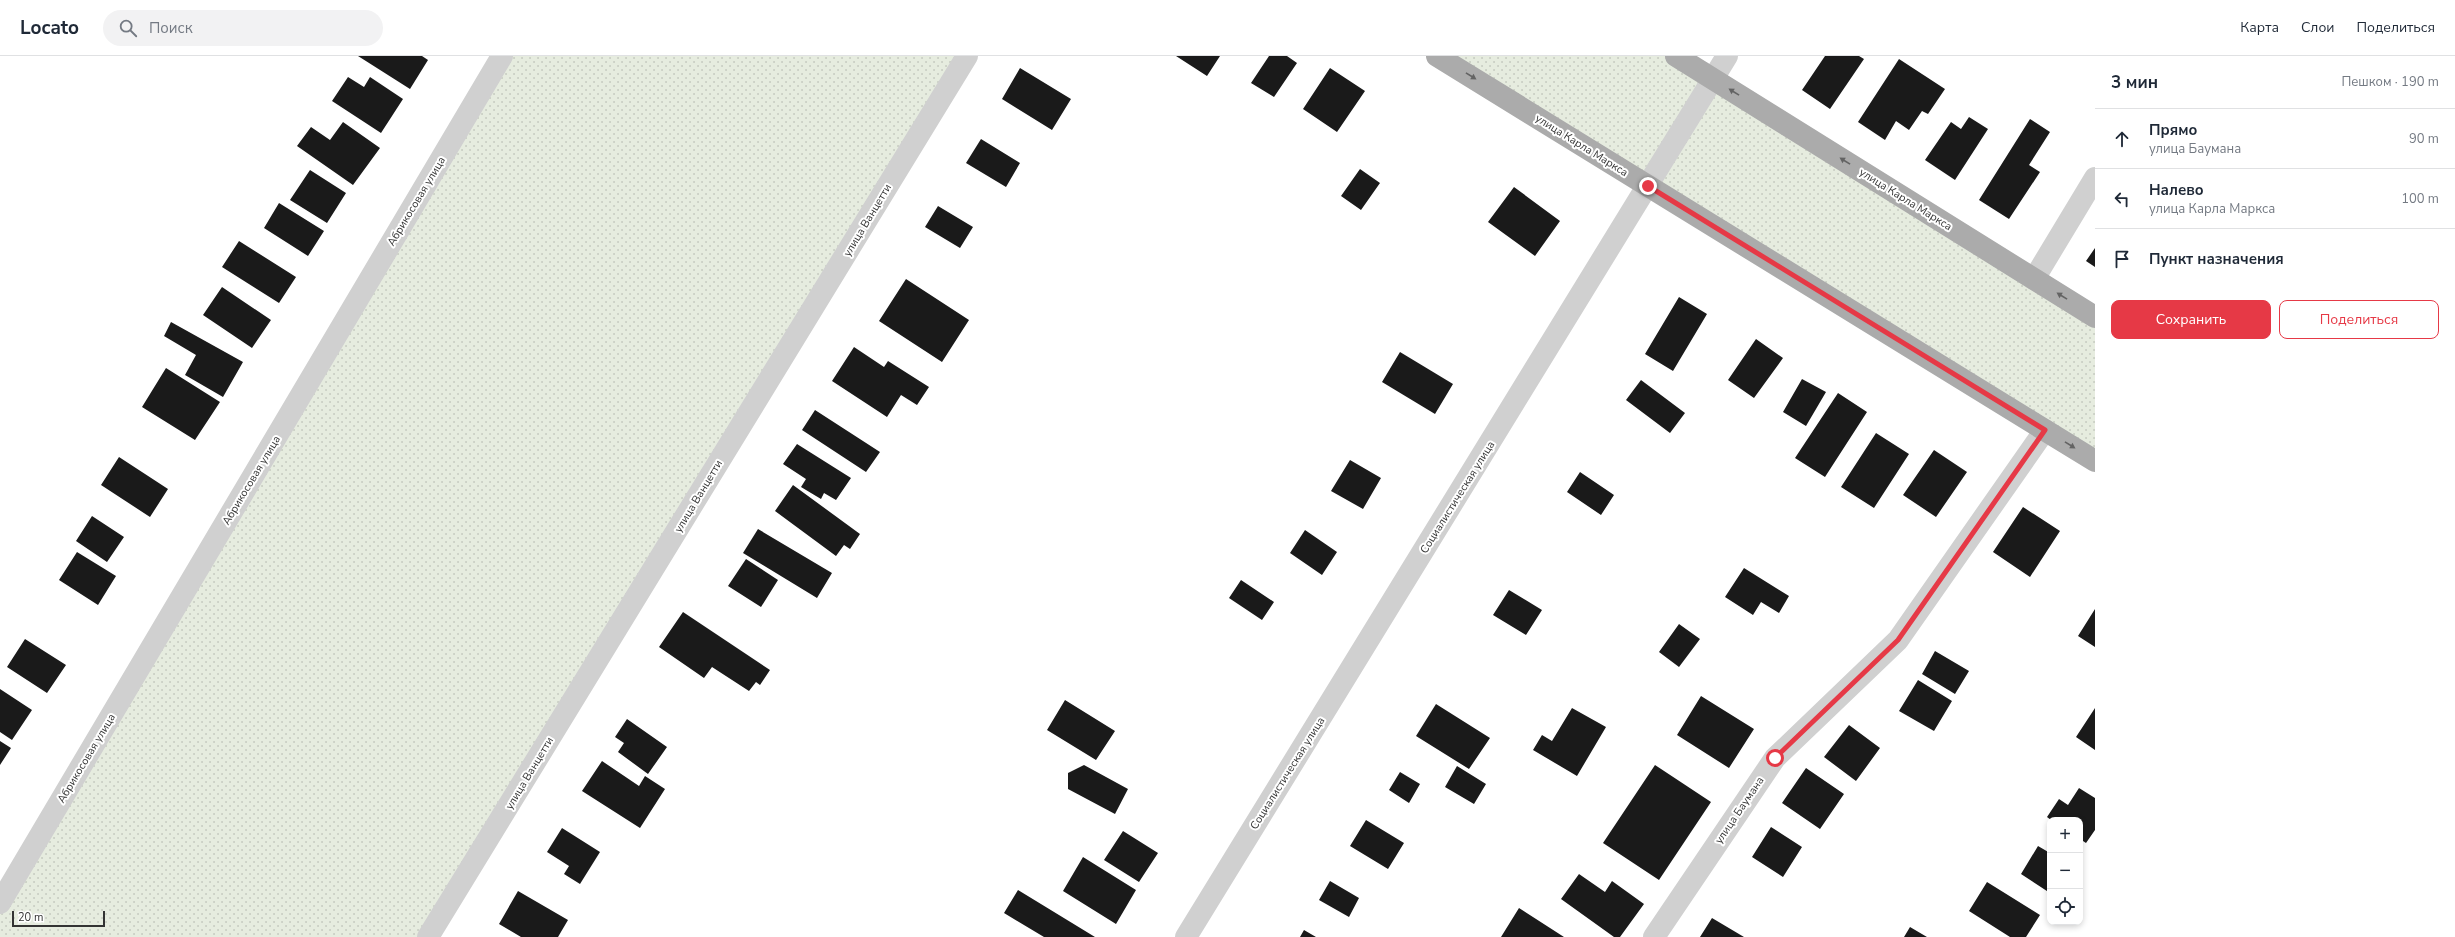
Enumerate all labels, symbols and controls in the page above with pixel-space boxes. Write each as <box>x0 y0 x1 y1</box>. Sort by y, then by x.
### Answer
search box <box>103 10 383 46</box>
text: Locato <box>20 15 79 41</box>
icon: search <box>117 17 139 39</box>
text: Поиск <box>149 18 193 38</box>
text: Карта <box>2240 18 2279 37</box>
text: Слои <box>2301 18 2335 37</box>
text: Поделиться <box>2357 18 2435 37</box>
text: 3 мин <box>2111 71 2158 94</box>
one-way arrow <box>1465 73 1477 80</box>
text: Пешком · 190 m <box>2341 73 2439 91</box>
one-way arrow <box>1728 89 1740 96</box>
street label: улица Карла Маркса <box>1532 111 1631 180</box>
text: Прямо <box>2149 120 2197 140</box>
icon: ahead <box>2111 128 2133 150</box>
text: 90 m <box>2409 130 2439 148</box>
text: улица Баумана <box>2149 140 2241 158</box>
street label: Абрикосовая улица <box>384 154 449 249</box>
one-way arrow <box>1840 157 1850 165</box>
street label: улица Карла Маркса <box>1856 165 1955 234</box>
route end <box>1639 177 1657 195</box>
text: Налево <box>2149 180 2204 200</box>
street label: улица Ванцетти <box>840 181 895 259</box>
icon: left <box>2111 188 2133 210</box>
text: 100 m <box>2401 190 2439 208</box>
text: улица Карла Маркса <box>2149 200 2275 218</box>
icon: arrive <box>2111 248 2133 270</box>
text: Пункт назначения <box>2149 249 2284 269</box>
one-way arrow <box>2056 293 2068 300</box>
button: Сохранить <box>2111 300 2271 339</box>
button: Поделиться <box>2279 300 2439 339</box>
street label: Абрикосовая улица <box>219 433 284 528</box>
street label: Социалистическая улица <box>1417 438 1498 556</box>
one-way arrow <box>2064 442 2076 449</box>
street label: улица Ванцетти <box>671 457 726 535</box>
street label: Абрикосовая улица <box>54 711 119 806</box>
street label: Социалистическая улица <box>1247 714 1328 832</box>
street label: улица Ванцетти <box>502 734 557 812</box>
route start <box>1766 749 1784 767</box>
street label: улица Баумана <box>1711 774 1767 847</box>
map controls <box>2047 817 2083 925</box>
button: + <box>2047 817 2083 853</box>
button: − <box>2047 853 2083 889</box>
button: locate <box>2047 889 2083 925</box>
scale bar <box>12 909 105 928</box>
text: 20 m <box>18 910 43 925</box>

